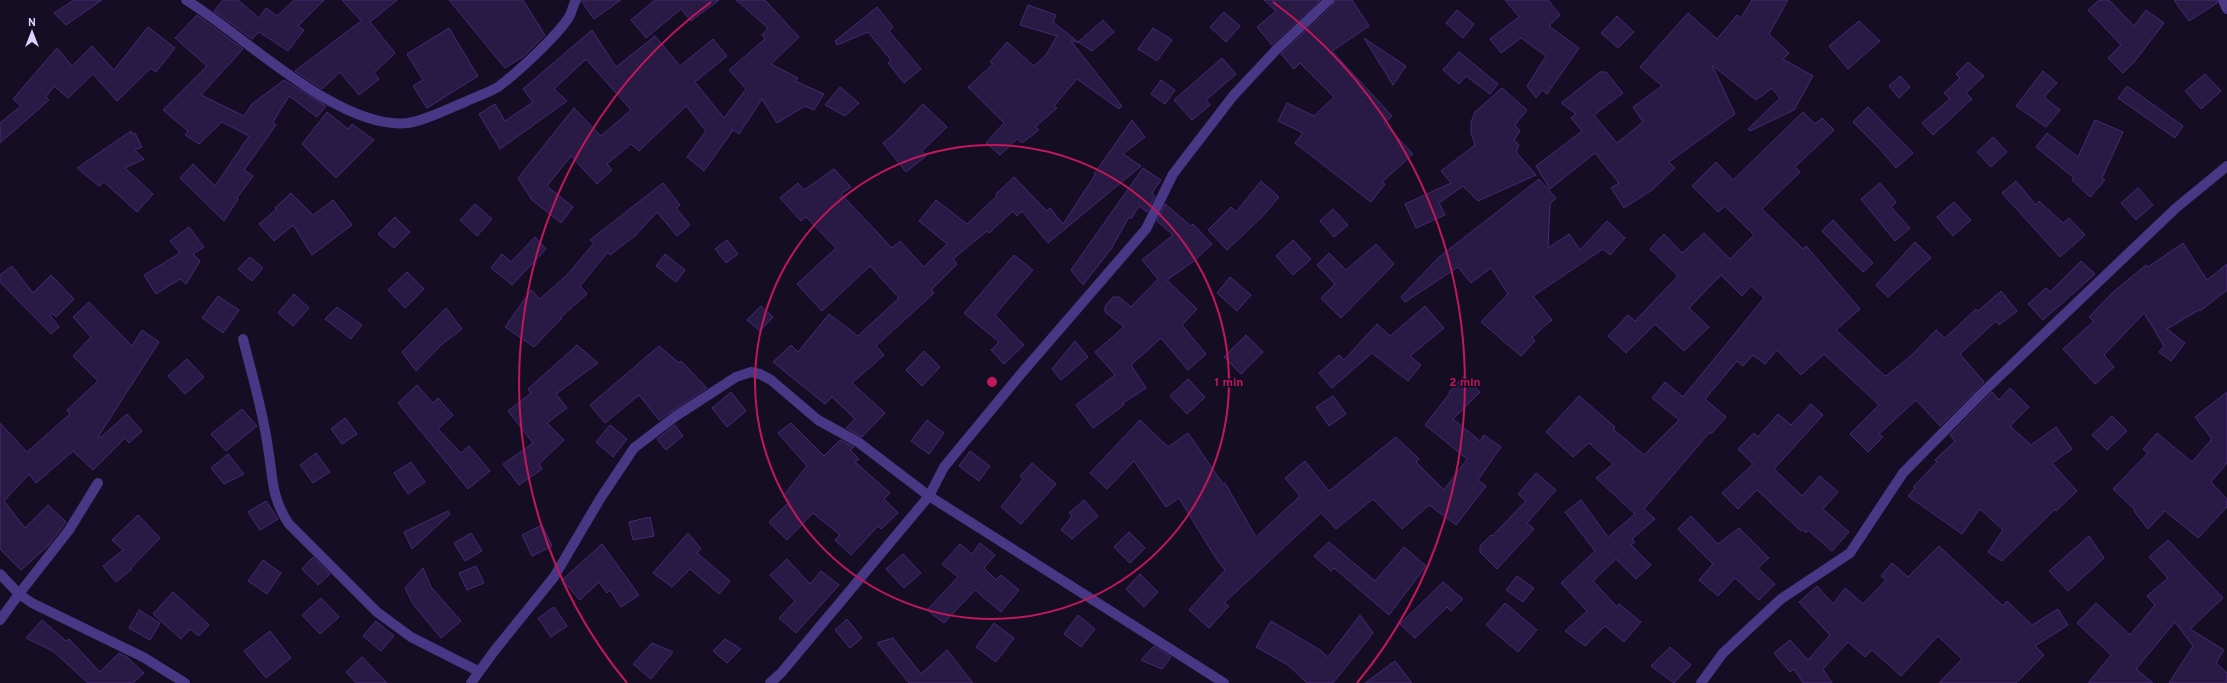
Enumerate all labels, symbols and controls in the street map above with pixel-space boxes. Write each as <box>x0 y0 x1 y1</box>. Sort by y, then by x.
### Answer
north arrow <box>12 12 52 52</box>
text: N <box>28 16 36 30</box>
centre of rings <box>985 375 999 389</box>
text: 1 min <box>1215 375 1243 391</box>
text: 2 min <box>1449 375 1481 391</box>

